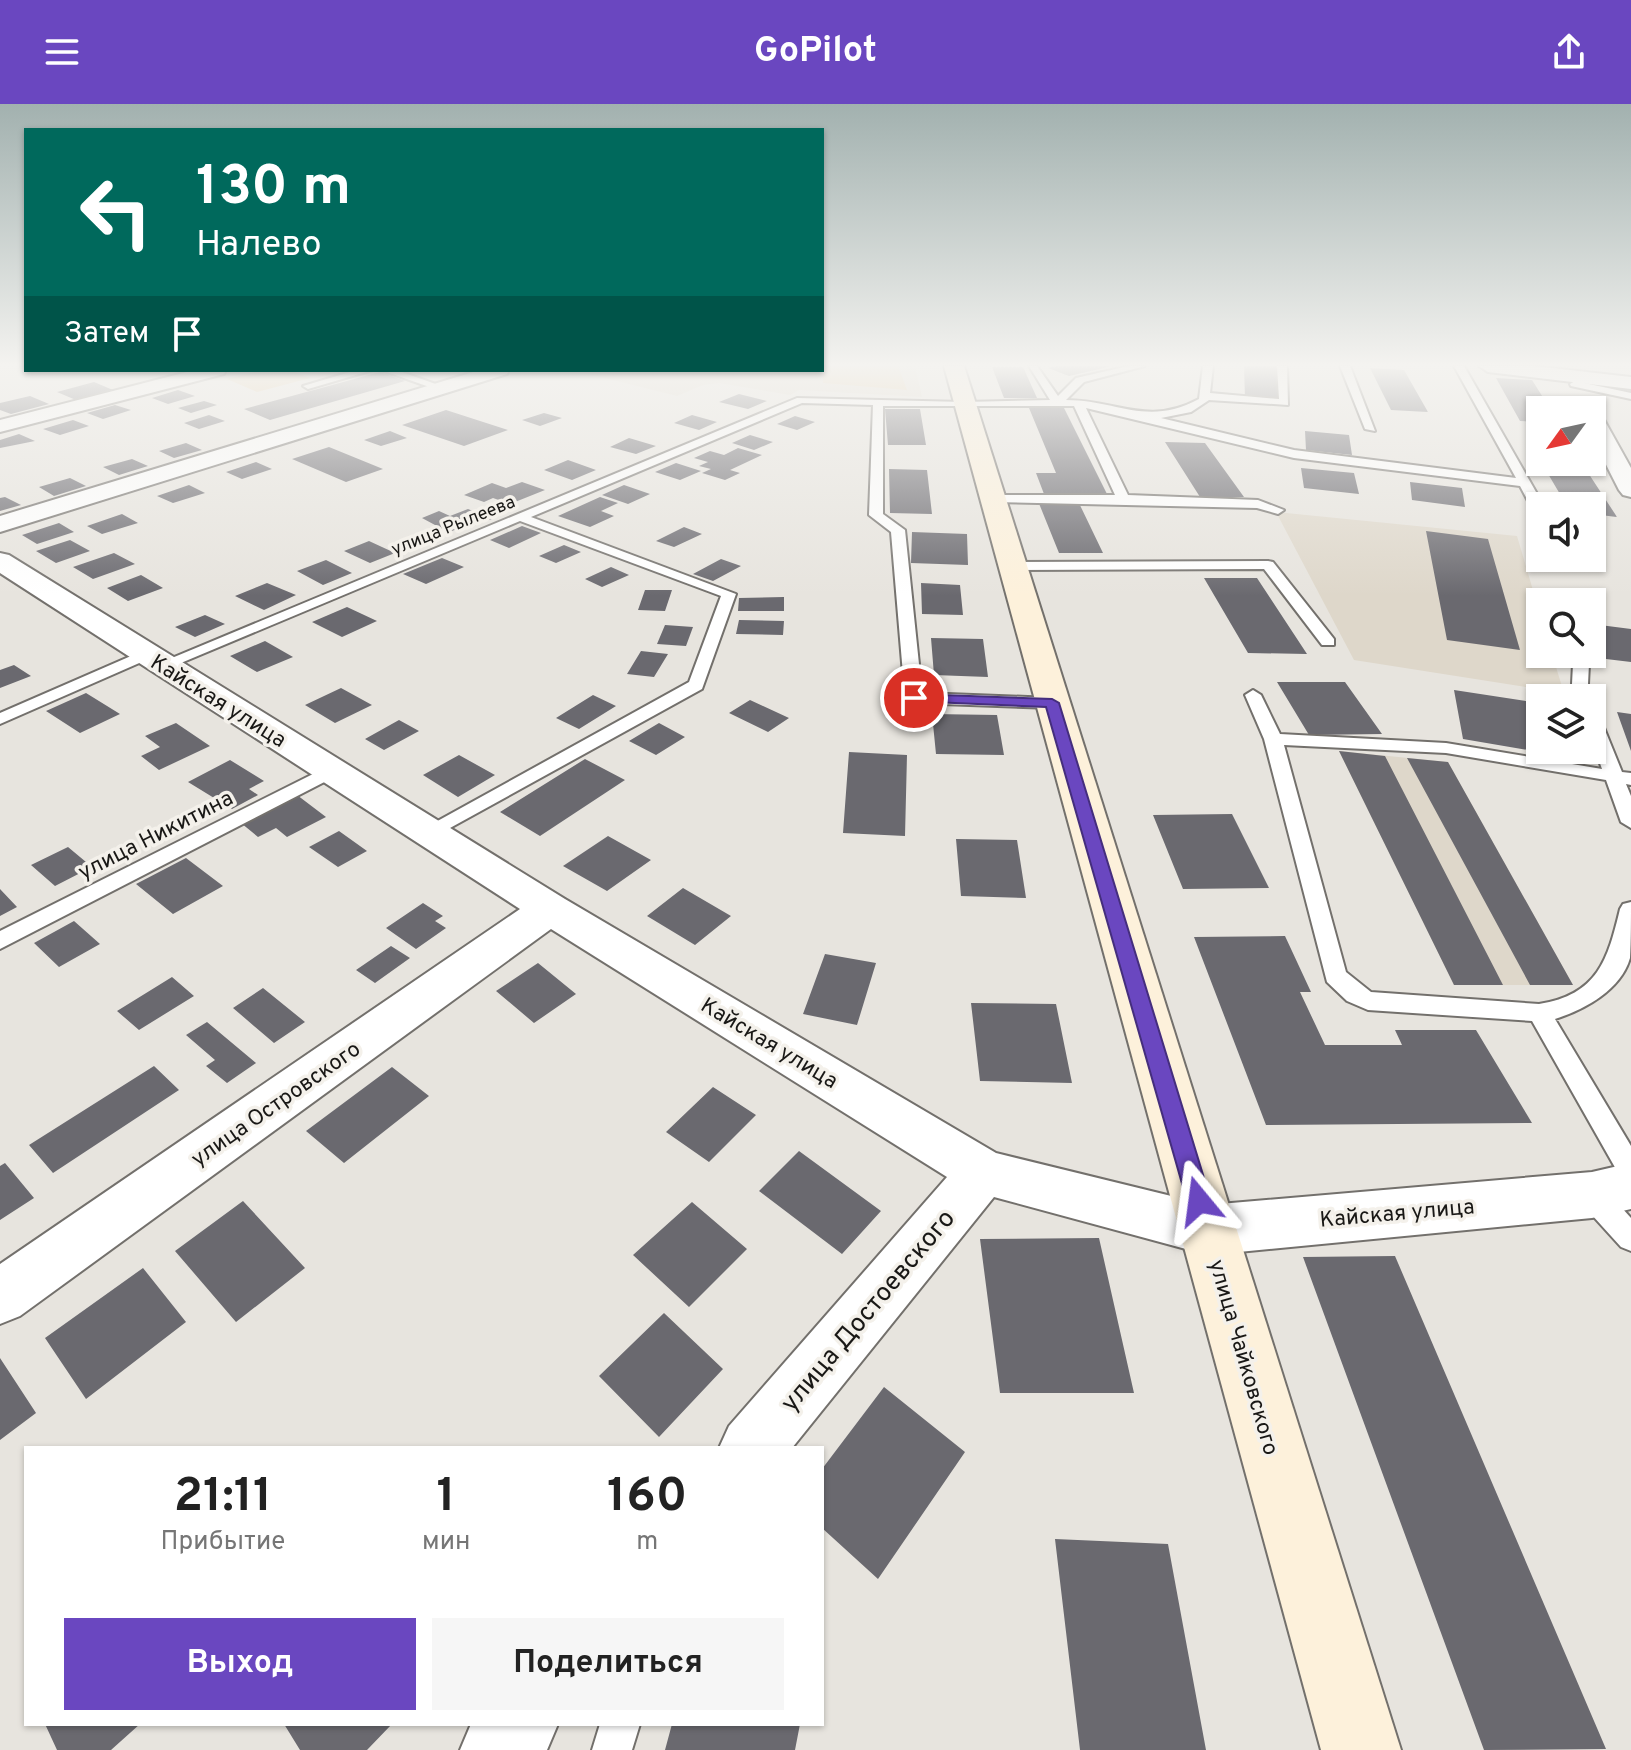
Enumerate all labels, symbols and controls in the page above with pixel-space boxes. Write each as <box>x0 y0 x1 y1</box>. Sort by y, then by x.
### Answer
text: GoPilot <box>754 29 877 75</box>
icon: menu <box>40 30 84 74</box>
icon: share <box>1547 30 1591 74</box>
text: 130 m <box>196 154 351 224</box>
icon: left <box>64 160 168 264</box>
text: Налево <box>196 223 322 269</box>
icon: arrive <box>165 312 209 356</box>
text: Затем <box>64 316 149 353</box>
north arrow <box>1526 396 1606 476</box>
map controls <box>1526 396 1606 764</box>
street label: улица Рылеева <box>388 491 519 562</box>
button: sound <box>1526 492 1606 572</box>
button: search <box>1526 588 1606 668</box>
street label: Кайская улица <box>145 650 291 755</box>
pin <box>880 664 948 732</box>
icon: arrive <box>892 676 936 720</box>
button: layers <box>1526 684 1606 764</box>
street label: улица Никитина <box>74 786 238 887</box>
street label: Кайская улица <box>695 993 842 1096</box>
street label: улица Островского <box>187 1036 366 1174</box>
position arrow <box>1157 1159 1241 1243</box>
street label: Кайская улица <box>1319 1194 1476 1235</box>
street label: улица Достоевского <box>774 1203 963 1420</box>
street label: улица Чайковского <box>1202 1257 1283 1459</box>
text: 21:11 <box>174 1468 272 1528</box>
text: 1 <box>437 1468 456 1528</box>
text: 160 <box>607 1468 687 1528</box>
text: Прибытие <box>161 1526 285 1559</box>
text: мин <box>422 1526 470 1559</box>
text: m <box>636 1526 658 1559</box>
button: Выход <box>64 1618 416 1710</box>
button: Поделиться <box>432 1618 784 1710</box>

